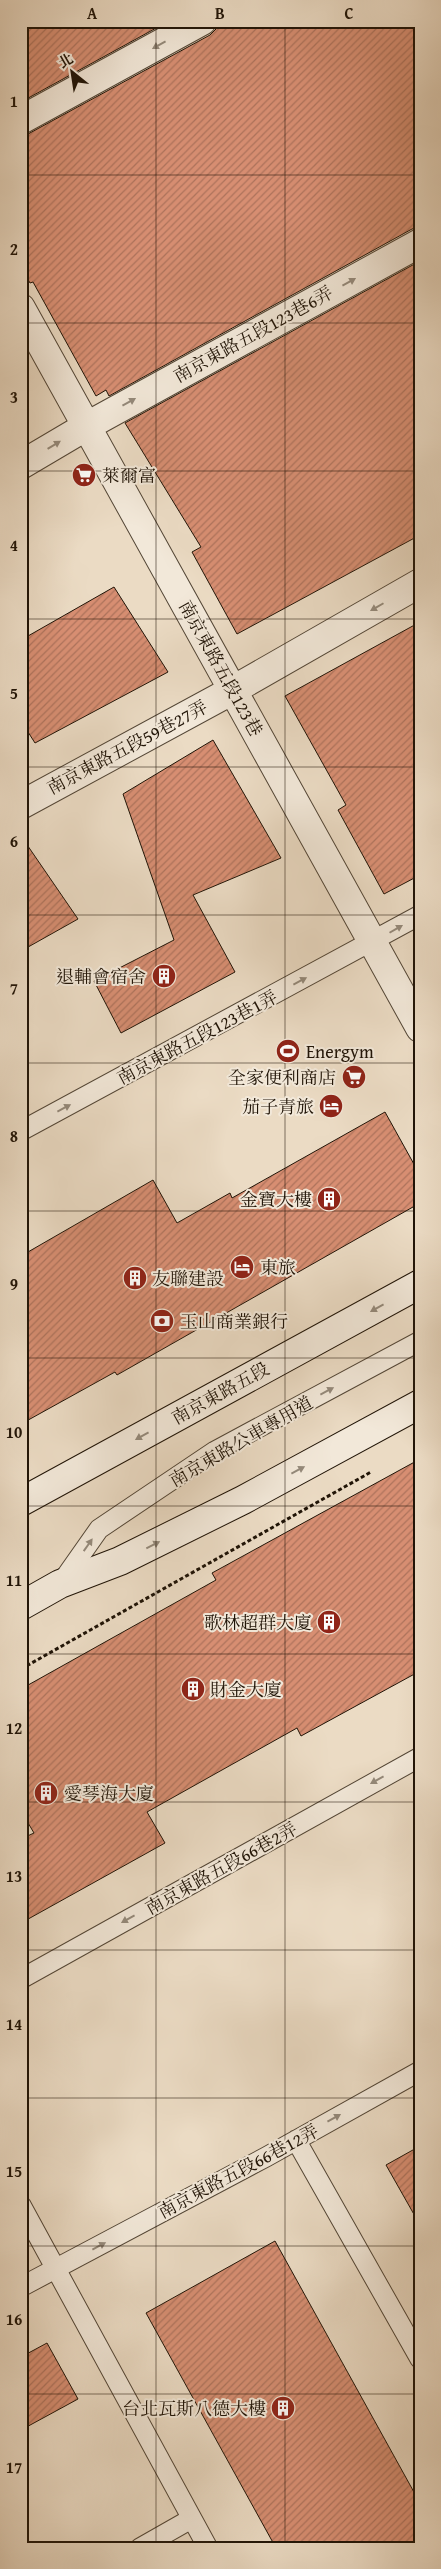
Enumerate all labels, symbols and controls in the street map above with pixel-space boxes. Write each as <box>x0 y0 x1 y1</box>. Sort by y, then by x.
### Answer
text: A <box>87 1 98 25</box>
text: B <box>215 1 225 25</box>
text: C <box>344 1 354 25</box>
one-way arrow <box>153 40 166 49</box>
north arrow <box>48 48 98 98</box>
text: 北 <box>54 49 77 73</box>
text: 1 <box>10 89 18 113</box>
text: 2 <box>10 237 18 261</box>
one-way arrow <box>341 278 356 286</box>
street label: 南京東路五段123巷6弄 <box>168 279 338 389</box>
text: 3 <box>10 385 18 409</box>
one-way arrow <box>123 398 136 407</box>
one-way arrow <box>47 441 60 450</box>
supermarket icon: 萊爾富 <box>71 462 97 488</box>
place label: 萊爾富 <box>102 462 156 489</box>
text: 4 <box>10 533 18 557</box>
street label: 南京東路五段123巷 <box>172 595 270 741</box>
one-way arrow <box>371 603 384 612</box>
text: 5 <box>10 681 18 705</box>
street label: 南京東路五段59巷27弄 <box>42 693 212 801</box>
text: 6 <box>10 829 18 853</box>
one-way arrow <box>389 925 403 933</box>
place label: 退輔會宿舍 <box>56 963 146 990</box>
building icon: 退輔會宿舍 <box>151 963 177 989</box>
text: 7 <box>10 976 18 1000</box>
one-way arrow <box>293 977 306 986</box>
street label: 南京東路五段123巷1弄 <box>112 983 282 1091</box>
sports icon: Energym <box>275 1038 301 1064</box>
place label: Energym <box>306 1038 374 1065</box>
place label: 全家便利商店 <box>228 1064 336 1091</box>
supermarket icon: 全家便利商店 <box>341 1064 367 1090</box>
place label: 茄子青旅 <box>242 1093 314 1120</box>
hotel icon: 茄子青旅 <box>318 1093 344 1119</box>
one-way arrow <box>57 1104 71 1112</box>
text: 8 <box>10 1124 18 1148</box>
place label: 金寶大樓 <box>240 1186 312 1213</box>
building icon: 金寶大樓 <box>316 1186 342 1212</box>
hotel icon: 東旅 <box>229 1254 255 1280</box>
place label: 東旅 <box>260 1254 296 1281</box>
building icon: 友聯建設 <box>122 1265 148 1291</box>
place label: 友聯建設 <box>152 1265 224 1292</box>
text: 9 <box>10 1272 18 1296</box>
one-way arrow <box>370 1303 384 1312</box>
bank icon: 玉山商業銀行 <box>149 1308 175 1334</box>
place label: 玉山商業銀行 <box>180 1308 288 1335</box>
street label: 南京東路五段 <box>166 1355 274 1431</box>
one-way arrow <box>319 1387 334 1395</box>
street label: 南京東路公車專用道 <box>164 1389 318 1493</box>
text: 10 <box>6 1420 22 1444</box>
one-way arrow <box>135 1432 150 1440</box>
one-way arrow <box>290 1466 305 1474</box>
one-way arrow <box>83 1538 93 1551</box>
one-way arrow <box>146 1541 160 1549</box>
text: 11 <box>6 1568 22 1592</box>
place label: 歌林超群大廈 <box>204 1609 312 1636</box>
building icon: 歌林超群大廈 <box>316 1609 342 1635</box>
building icon: 財金大廈 <box>180 1676 206 1702</box>
place label: 財金大廈 <box>210 1676 282 1703</box>
text: 12 <box>6 1716 22 1740</box>
one-way arrow <box>371 1776 384 1785</box>
building icon: 愛琴海大廈 <box>33 1780 59 1806</box>
place label: 愛琴海大廈 <box>64 1780 154 1807</box>
street label: 南京東路五段66巷2弄 <box>140 1815 302 1921</box>
text: 13 <box>6 1864 22 1888</box>
one-way arrow <box>122 1915 135 1924</box>
text: 14 <box>6 2012 22 2036</box>
one-way arrow <box>328 2114 341 2123</box>
street label: 南京東路五段66巷12弄 <box>153 2117 323 2225</box>
text: 15 <box>6 2159 22 2183</box>
one-way arrow <box>92 2241 106 2250</box>
text: 16 <box>6 2307 22 2331</box>
place label: 台北瓦斯八德大樓 <box>122 2395 266 2422</box>
building icon: 台北瓦斯八德大樓 <box>270 2395 296 2421</box>
text: 17 <box>6 2455 22 2479</box>

